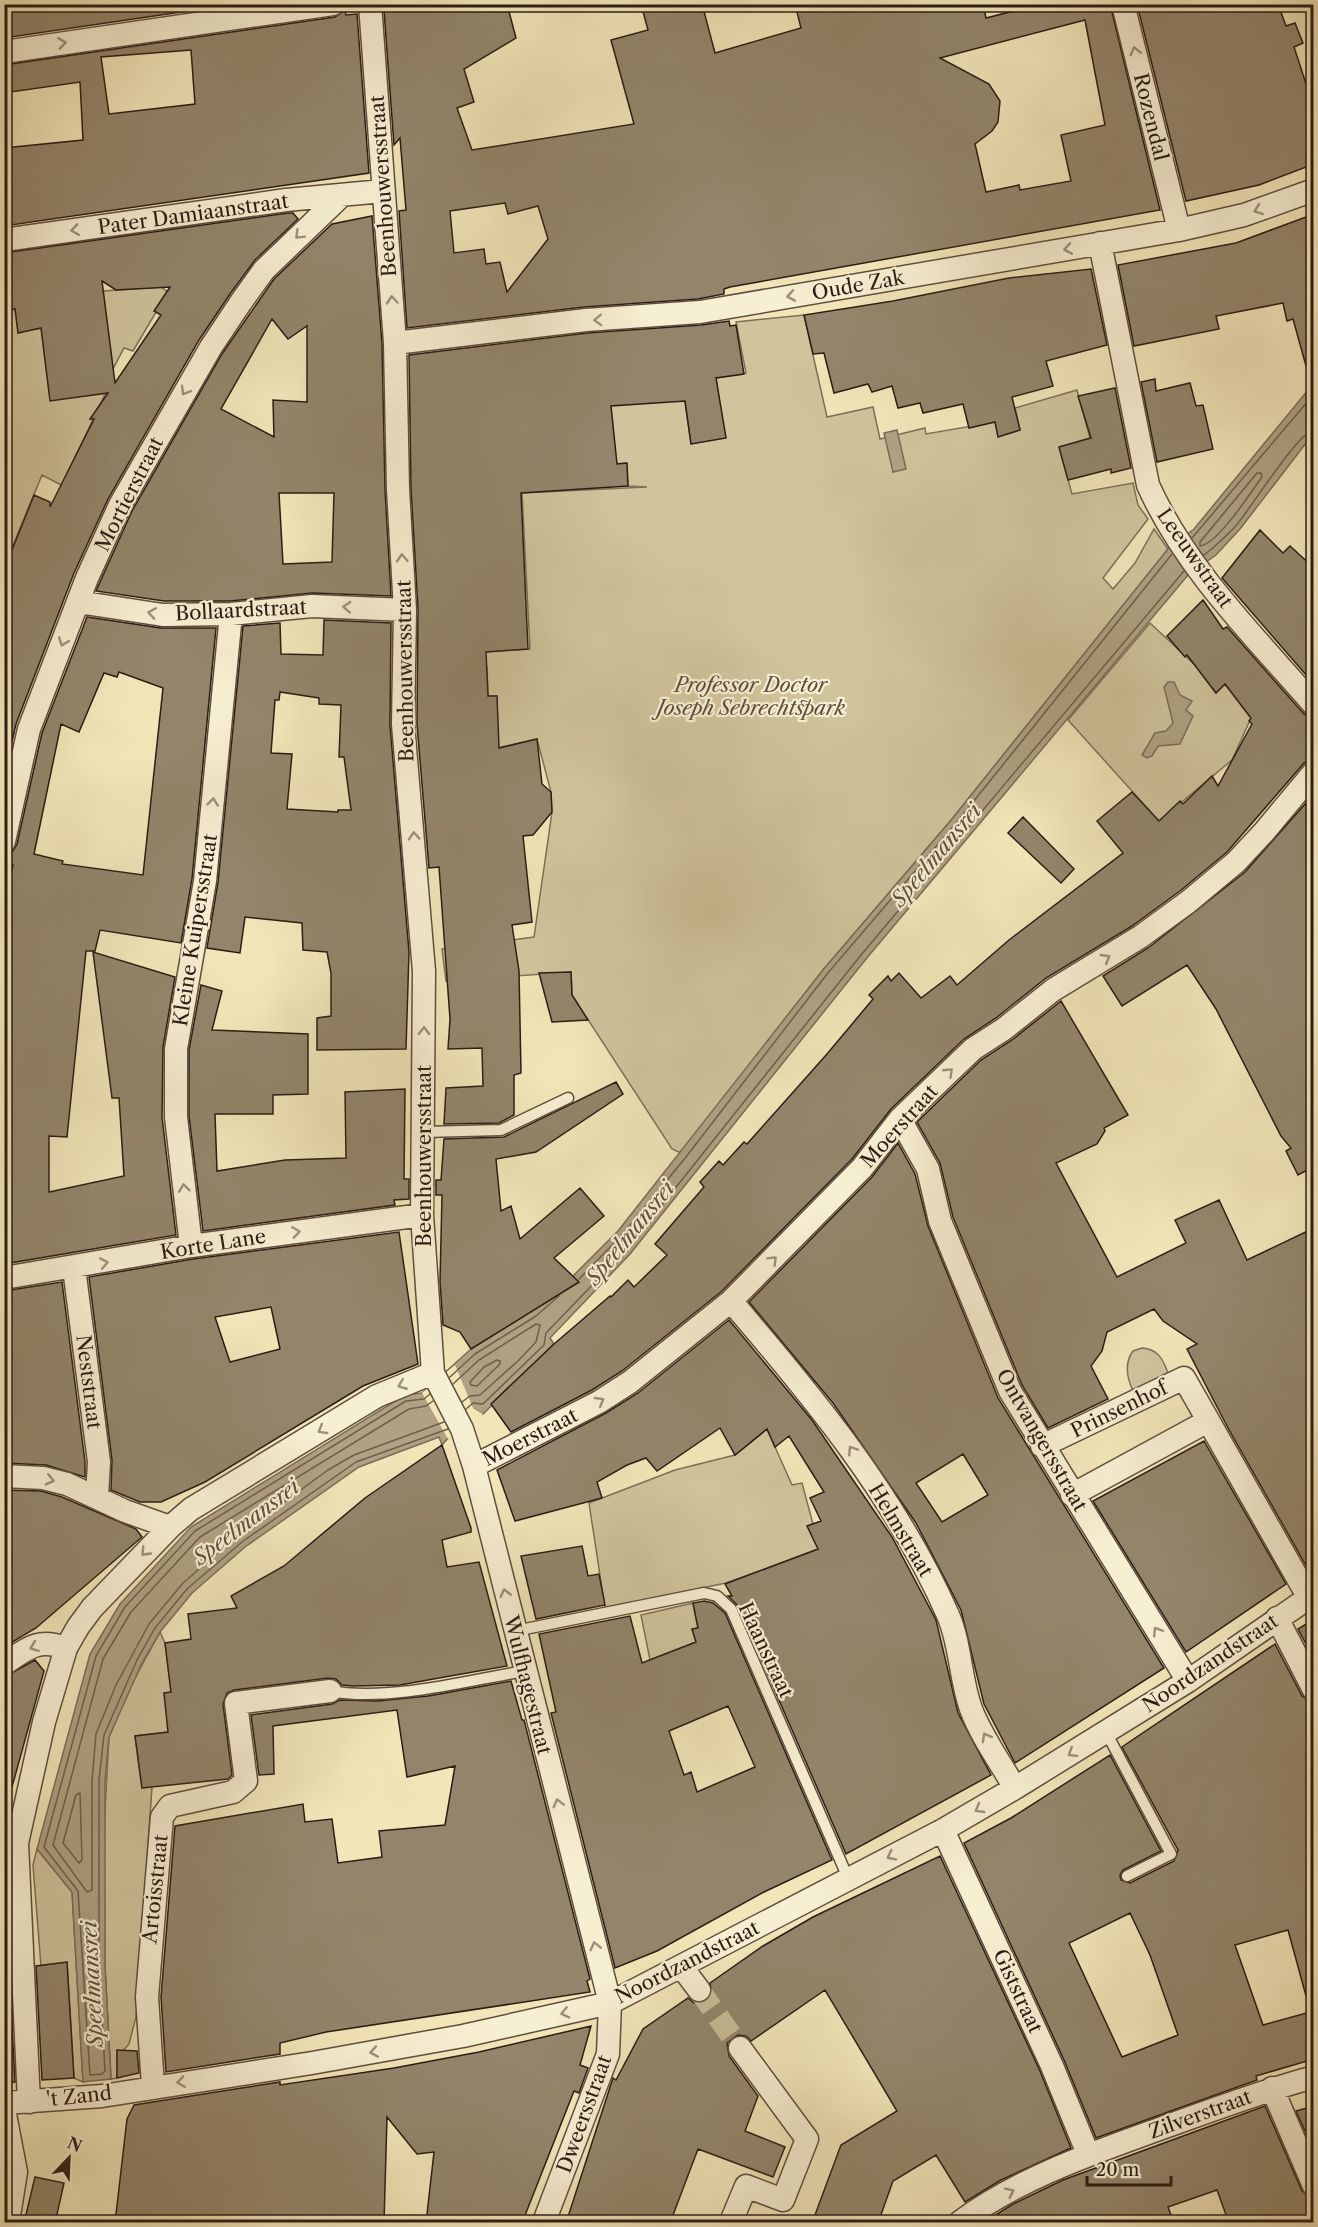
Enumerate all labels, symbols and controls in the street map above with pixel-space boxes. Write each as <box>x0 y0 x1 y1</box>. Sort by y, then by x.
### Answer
one-way arrow <box>58 38 67 50</box>
one-way arrow <box>1129 46 1142 56</box>
street label: Rozendal <box>1129 71 1173 163</box>
street label: Beenhouwersstraat <box>365 94 401 278</box>
street label: Pater Damiaanstraat <box>96 189 290 239</box>
one-way arrow <box>1254 202 1264 215</box>
one-way arrow <box>70 224 79 236</box>
one-way arrow <box>296 227 307 238</box>
one-way arrow <box>1063 242 1073 255</box>
street label: Oude Zak <box>810 265 907 305</box>
one-way arrow <box>787 289 796 301</box>
one-way arrow <box>386 296 399 305</box>
one-way arrow <box>593 313 602 326</box>
one-way arrow <box>180 385 192 396</box>
street label: Mortierstraat <box>90 433 168 555</box>
street label: Leeuwstraat <box>1152 504 1238 612</box>
one-way arrow <box>396 553 409 562</box>
street label: Beenhouwersstraat <box>391 580 419 762</box>
street label: Bollaardstraat <box>175 595 307 625</box>
one-way arrow <box>342 601 351 614</box>
one-way arrow <box>147 608 156 620</box>
one-way arrow <box>58 636 70 647</box>
park label: Professor Doctor Joseph Sebrechtspark <box>651 673 846 720</box>
one-way arrow <box>206 797 219 806</box>
water label: Speelmansrei <box>884 797 987 913</box>
one-way arrow <box>408 831 421 841</box>
street label: Kleine Kuipersstraat <box>168 832 222 1028</box>
one-way arrow <box>1100 953 1110 965</box>
one-way arrow <box>417 1026 430 1035</box>
street label: Beenhouwersstraat <box>412 1065 436 1247</box>
one-way arrow <box>941 1069 952 1080</box>
street label: Moerstraat <box>855 1079 943 1173</box>
water label: Speelmansrei <box>579 1175 680 1292</box>
one-way arrow <box>178 1184 191 1193</box>
street label: Korte Lane <box>159 1224 267 1264</box>
one-way arrow <box>292 1227 301 1239</box>
one-way arrow <box>98 1257 108 1270</box>
one-way arrow <box>765 1257 776 1268</box>
street label: Neststraat <box>71 1333 107 1431</box>
street label: Ontvangersstraat <box>991 1365 1093 1515</box>
street label: Prinsenhof <box>1067 1374 1174 1443</box>
one-way arrow <box>397 1378 408 1390</box>
one-way arrow <box>594 1397 604 1408</box>
street label: Moerstraat <box>478 1403 582 1471</box>
one-way arrow <box>318 1422 328 1434</box>
one-way arrow <box>848 1445 859 1456</box>
one-way arrow <box>45 1473 55 1486</box>
water label: Speelmansrei <box>186 1473 305 1571</box>
street label: Helmstraat <box>864 1479 938 1581</box>
one-way arrow <box>142 1545 153 1556</box>
one-way arrow <box>500 1588 513 1598</box>
street label: Haanstraat <box>733 1598 799 1702</box>
street label: Noordzandstraat <box>1138 1609 1282 1717</box>
street label: Wulfhagestraat <box>499 1612 557 1757</box>
one-way arrow <box>1153 1627 1165 1637</box>
one-way arrow <box>29 1639 39 1652</box>
one-way arrow <box>982 1733 994 1744</box>
one-way arrow <box>1068 1746 1078 1758</box>
one-way arrow <box>553 1798 565 1808</box>
one-way arrow <box>975 1802 985 1813</box>
street label: Artoisstraat <box>137 1833 173 1946</box>
one-way arrow <box>887 1849 898 1860</box>
street label: Noordzandstraat <box>611 1915 763 2009</box>
water label: Speelmansrei <box>76 1919 108 2050</box>
one-way arrow <box>590 1941 602 1952</box>
street label: Giststraat <box>988 1945 1048 2037</box>
one-way arrow <box>560 2005 570 2018</box>
one-way arrow <box>369 2045 379 2058</box>
street label: Dweersstraat <box>552 2052 616 2176</box>
one-way arrow <box>177 2075 186 2087</box>
street label: 't Zand <box>45 2081 113 2111</box>
street label: Zilverstraat <box>1145 2084 1255 2144</box>
north arrow <box>39 2128 99 2188</box>
text: N <box>65 2132 85 2156</box>
scale bar <box>1087 2149 1171 2187</box>
text: 20 m <box>1096 2159 1140 2181</box>
one-way arrow <box>1003 2187 1014 2199</box>

